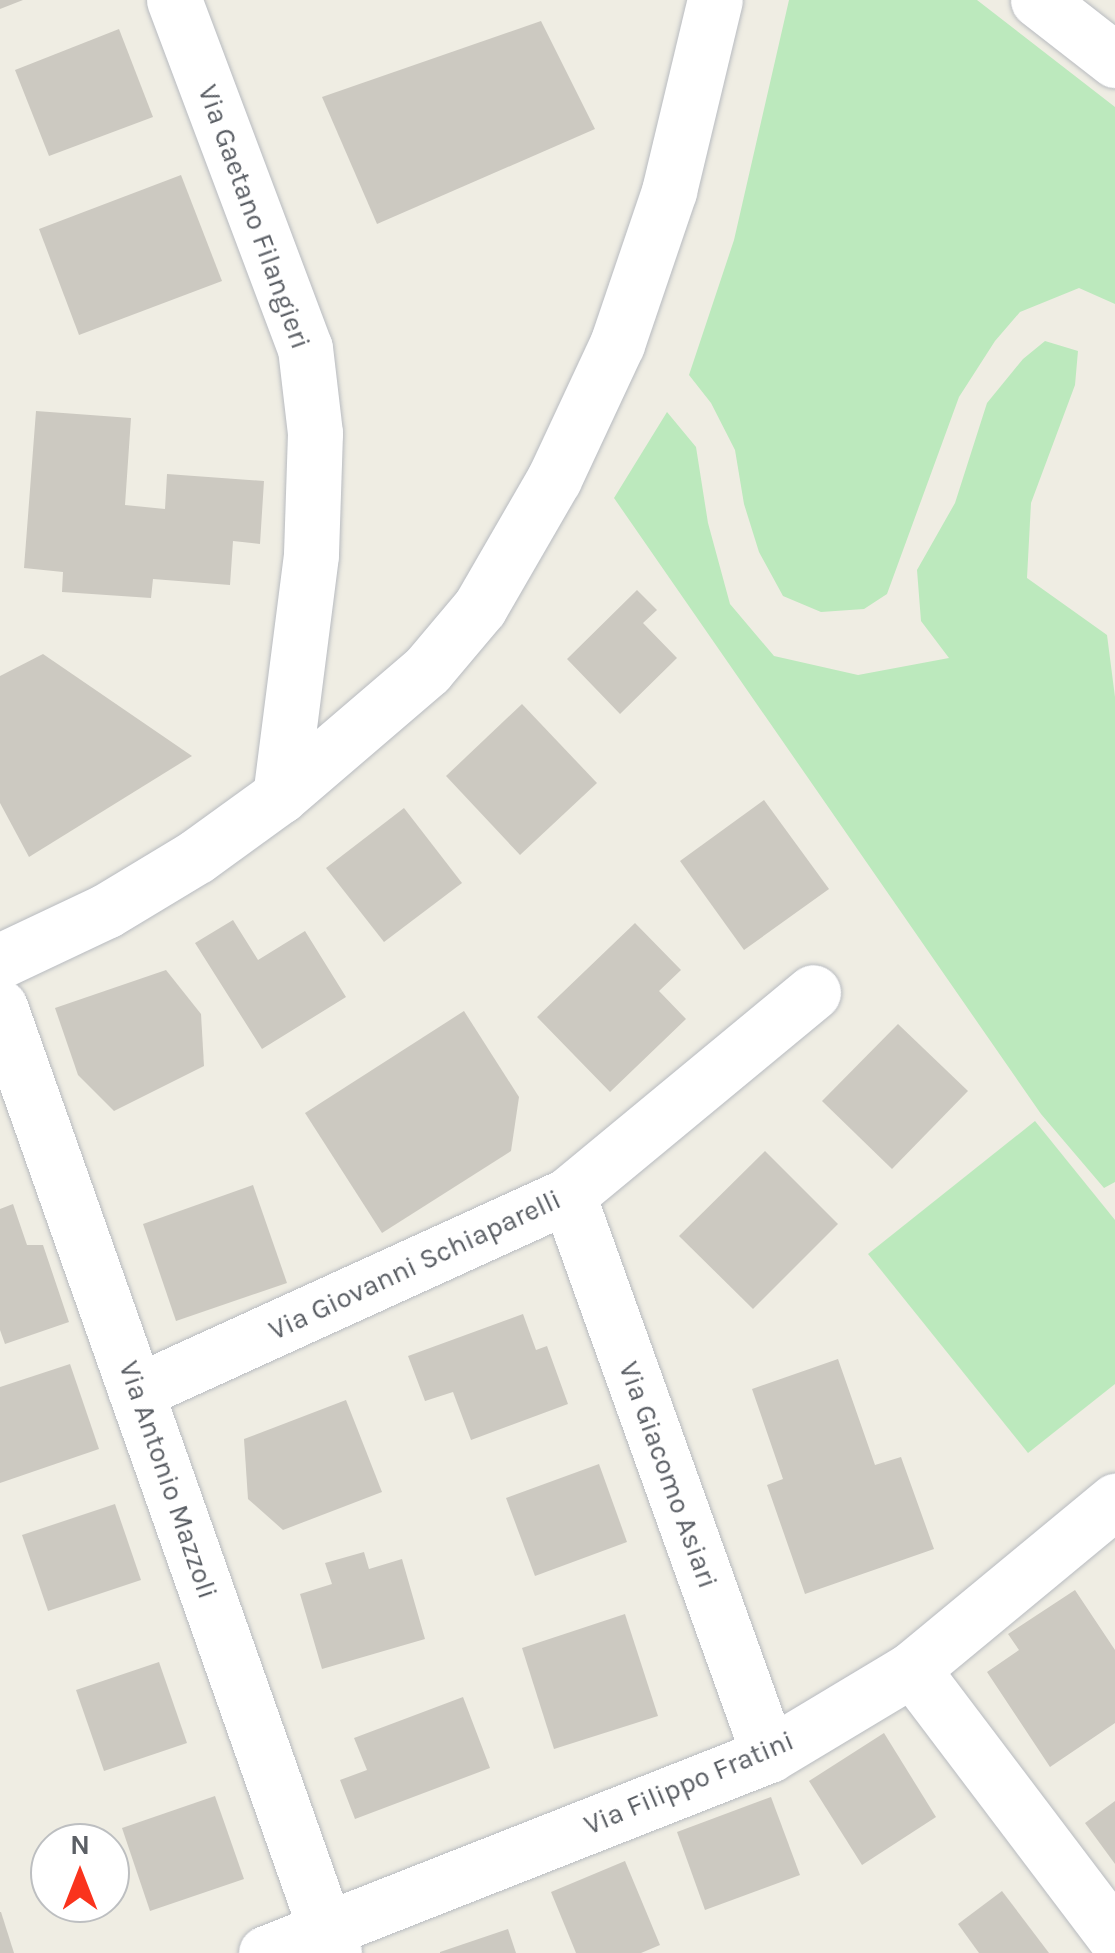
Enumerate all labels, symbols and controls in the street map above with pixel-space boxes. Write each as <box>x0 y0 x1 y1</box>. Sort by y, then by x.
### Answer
street label: Via Gaetano Filangieri <box>191 80 317 354</box>
street label: Via Giovanni Schiaparelli <box>264 1182 566 1348</box>
street label: Via Antonio Mazzoli <box>112 1357 224 1603</box>
street label: Via Giacomo Asiari <box>611 1357 725 1593</box>
street label: Via Filippo Fratini <box>579 1724 799 1842</box>
north arrow <box>30 1823 130 1923</box>
text: N <box>70 1828 90 1861</box>

